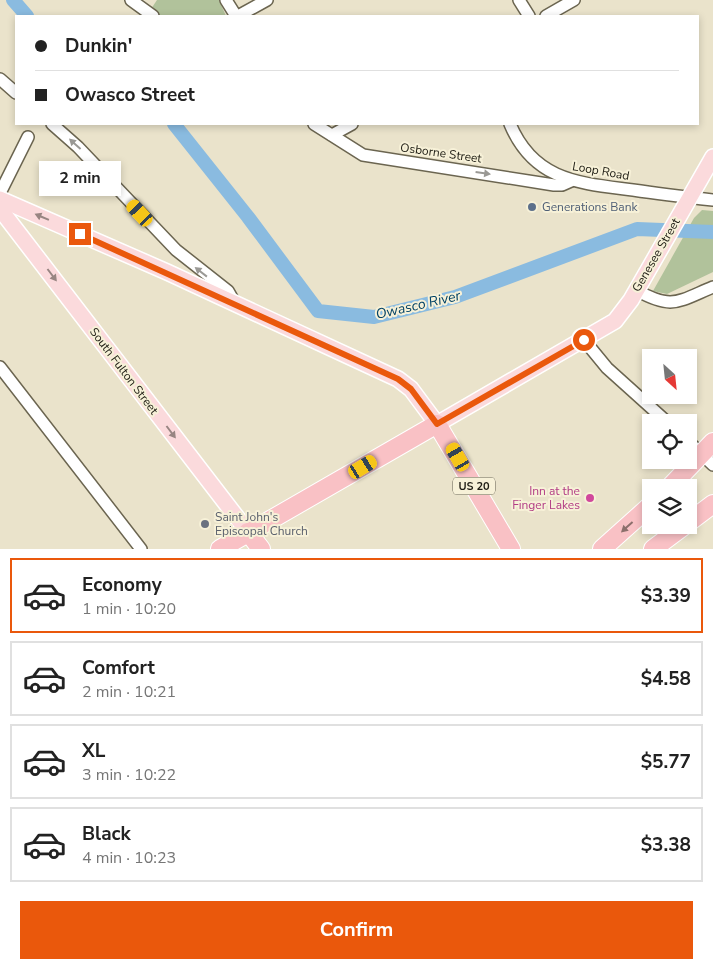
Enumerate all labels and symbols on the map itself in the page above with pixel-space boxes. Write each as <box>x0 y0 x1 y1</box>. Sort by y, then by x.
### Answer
one-way arrow <box>69 138 81 150</box>
street label: Osborne Street <box>399 139 483 167</box>
street label: Loop Road <box>571 158 631 184</box>
callout: 2 min <box>39 162 121 196</box>
one-way arrow <box>475 169 491 177</box>
car <box>124 197 155 229</box>
place label: Generations Bank <box>542 199 639 215</box>
marker: Generations Bank <box>526 201 538 213</box>
one-way arrow <box>35 212 49 220</box>
street label: Genesee Street <box>628 215 684 295</box>
route end <box>69 223 91 245</box>
one-way arrow <box>195 266 208 277</box>
one-way arrow <box>46 268 57 281</box>
water label: Owasco River <box>374 286 463 324</box>
street label: South Fulton Street <box>86 324 162 418</box>
route start <box>573 329 595 351</box>
north arrow <box>642 349 698 404</box>
one-way arrow <box>166 425 177 438</box>
car <box>444 440 471 474</box>
car <box>346 453 379 481</box>
road number: US 20 <box>453 478 495 494</box>
place label: Inn at the Finger Lakes <box>512 483 580 513</box>
marker: Inn at the Finger Lakes <box>584 492 596 504</box>
place label: Saint John's Episcopal Church <box>215 509 308 539</box>
marker: Saint John's Episcopal Church <box>199 518 211 530</box>
one-way arrow <box>621 521 633 533</box>

